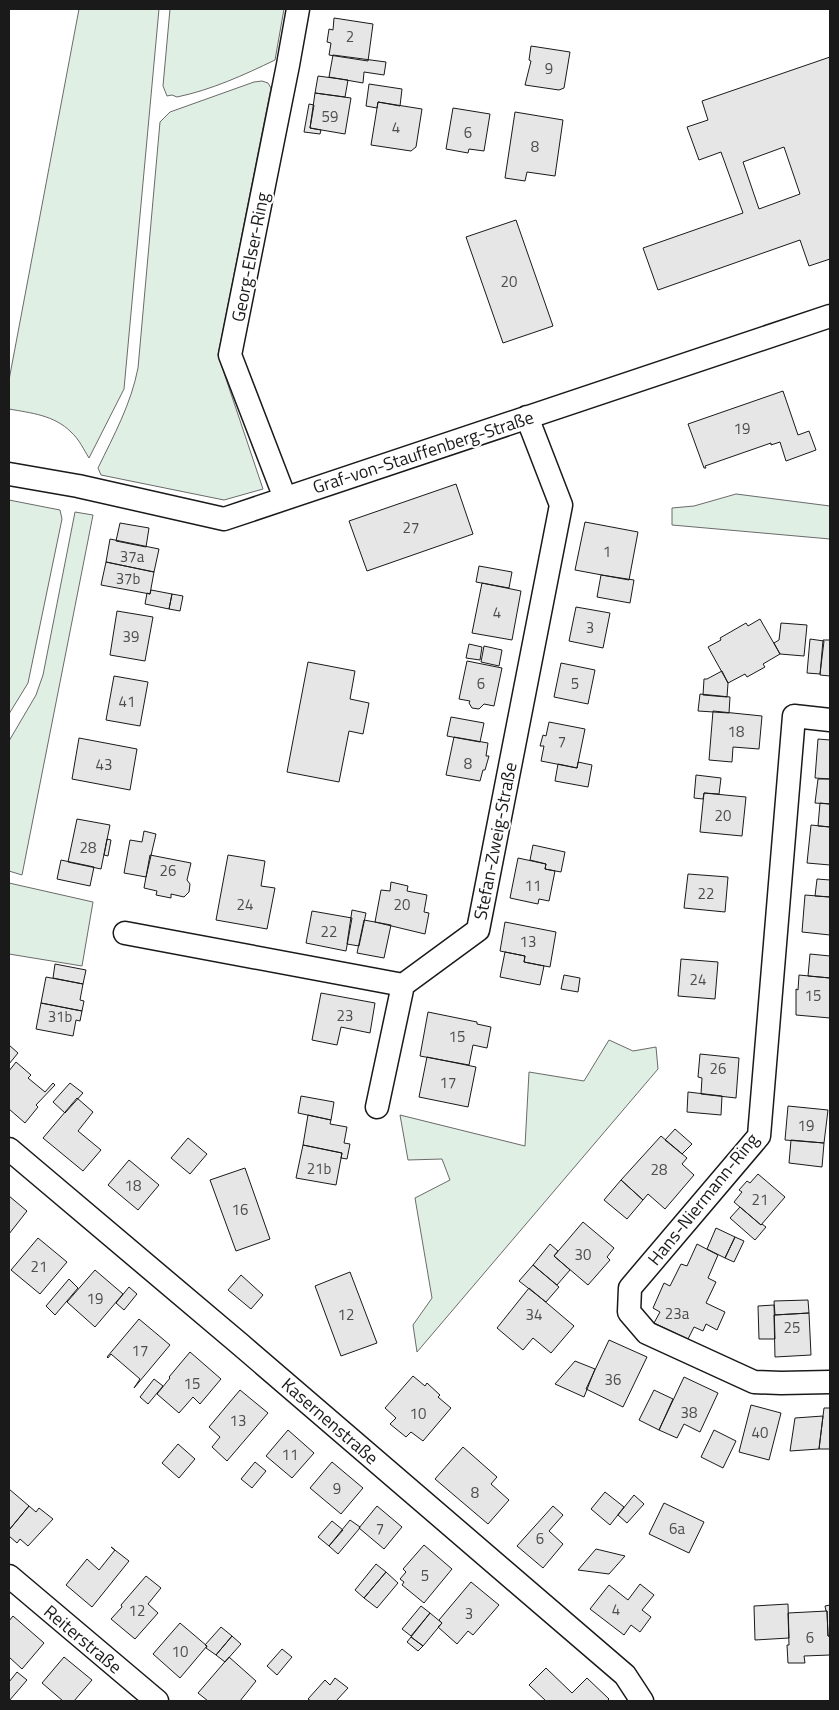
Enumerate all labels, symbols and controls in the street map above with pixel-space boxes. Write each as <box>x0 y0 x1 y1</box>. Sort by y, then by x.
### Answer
house number: 2 <box>346 25 354 48</box>
house number: 9 <box>545 57 553 80</box>
house number: 59 <box>322 105 338 128</box>
house number: 4 <box>392 116 400 139</box>
house number: 6 <box>464 121 472 144</box>
house number: 8 <box>531 135 539 158</box>
street label: Georg-Elser-Ring <box>224 190 276 324</box>
house number: 20 <box>501 270 517 293</box>
street label: Graf-von-Stauffenberg-Straße <box>309 403 537 501</box>
house number: 19 <box>734 417 750 440</box>
house number: 27 <box>403 516 419 539</box>
house number: 1 <box>603 540 611 563</box>
house number: 37a <box>120 545 145 568</box>
house number: 37b <box>116 567 140 590</box>
house number: 4 <box>493 601 501 624</box>
house number: 3 <box>586 616 594 639</box>
house number: 39 <box>123 625 139 648</box>
house number: 6 <box>477 672 485 695</box>
house number: 5 <box>571 672 579 695</box>
house number: 41 <box>119 690 135 713</box>
house number: 18 <box>728 720 744 743</box>
house number: 7 <box>558 730 566 753</box>
house number: 8 <box>464 752 472 775</box>
house number: 43 <box>96 753 112 776</box>
street label: Stefan-Zweig-Straße <box>466 760 524 922</box>
house number: 20 <box>715 804 731 827</box>
house number: 28 <box>80 836 96 859</box>
house number: 26 <box>160 859 176 882</box>
house number: 11 <box>525 874 541 897</box>
house number: 22 <box>698 882 714 905</box>
house number: 24 <box>237 893 253 916</box>
house number: 20 <box>394 893 410 916</box>
house number: 22 <box>321 920 337 943</box>
house number: 13 <box>520 930 536 953</box>
house number: 24 <box>690 968 706 991</box>
house number: 15 <box>805 984 821 1007</box>
house number: 23 <box>337 1004 353 1027</box>
house number: 31b <box>48 1005 72 1028</box>
house number: 15 <box>449 1025 465 1048</box>
house number: 26 <box>710 1057 726 1080</box>
house number: 17 <box>440 1071 456 1094</box>
house number: 19 <box>798 1114 814 1137</box>
street label: Hans-Niermann-Ring <box>641 1127 765 1271</box>
house number: 21b <box>307 1157 331 1180</box>
house number: 28 <box>651 1158 667 1181</box>
house number: 18 <box>125 1174 141 1197</box>
house number: 21 <box>752 1188 768 1211</box>
house number: 16 <box>232 1198 248 1221</box>
house number: 30 <box>575 1243 591 1266</box>
house number: 21 <box>31 1255 47 1278</box>
house number: 19 <box>87 1287 103 1310</box>
house number: 23a <box>665 1302 690 1325</box>
house number: 12 <box>338 1303 354 1326</box>
house number: 34 <box>526 1303 542 1326</box>
house number: 25 <box>784 1316 800 1339</box>
house number: 17 <box>132 1339 148 1362</box>
house number: 36 <box>605 1368 621 1391</box>
street label: Kasernenstraße <box>276 1371 384 1471</box>
house number: 15 <box>184 1372 200 1395</box>
house number: 38 <box>681 1401 697 1424</box>
house number: 10 <box>410 1402 426 1425</box>
house number: 13 <box>230 1409 246 1432</box>
house number: 40 <box>752 1421 768 1444</box>
house number: 11 <box>282 1443 298 1466</box>
house number: 9 <box>333 1477 341 1500</box>
house number: 8 <box>471 1481 479 1504</box>
house number: 7 <box>376 1517 384 1540</box>
house number: 6a <box>669 1517 685 1540</box>
house number: 6 <box>536 1527 544 1550</box>
house number: 5 <box>421 1564 429 1587</box>
street label: Reiterstraße <box>38 1598 128 1680</box>
house number: 4 <box>612 1598 620 1621</box>
house number: 12 <box>129 1599 145 1622</box>
house number: 3 <box>465 1602 473 1625</box>
house number: 6 <box>806 1626 814 1649</box>
house number: 10 <box>172 1640 188 1663</box>

